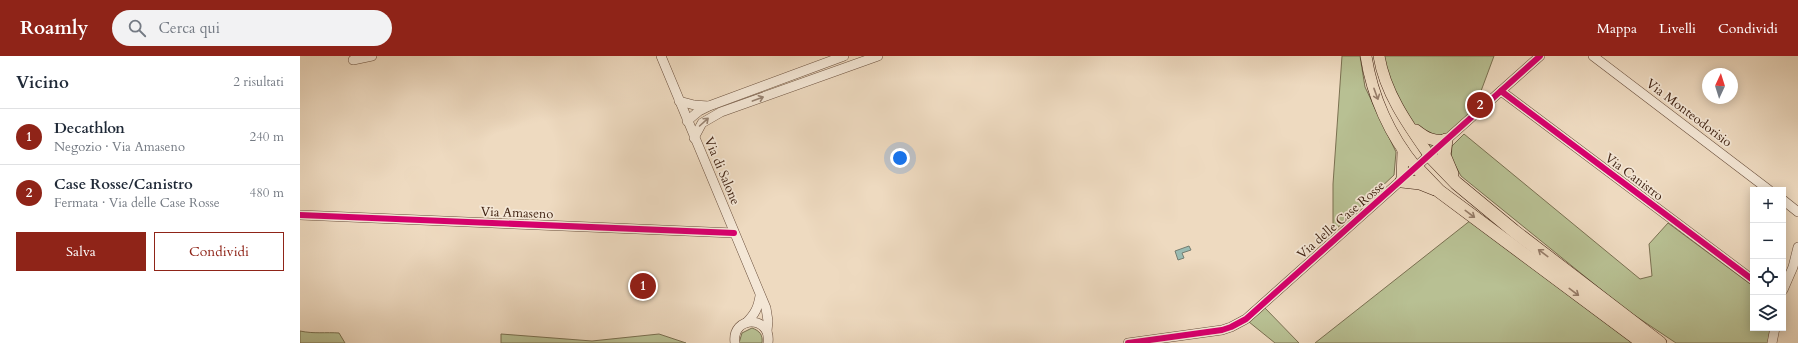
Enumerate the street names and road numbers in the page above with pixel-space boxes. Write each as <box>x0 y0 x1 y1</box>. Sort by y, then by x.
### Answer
street label: Via Monteodorisio <box>1642 75 1736 151</box>
street label: Via di Salone <box>700 134 744 208</box>
street label: Via Canistro <box>1601 149 1667 205</box>
street label: Via delle Case Rosse <box>1293 177 1389 263</box>
street label: Via Amaseno <box>480 203 554 223</box>

